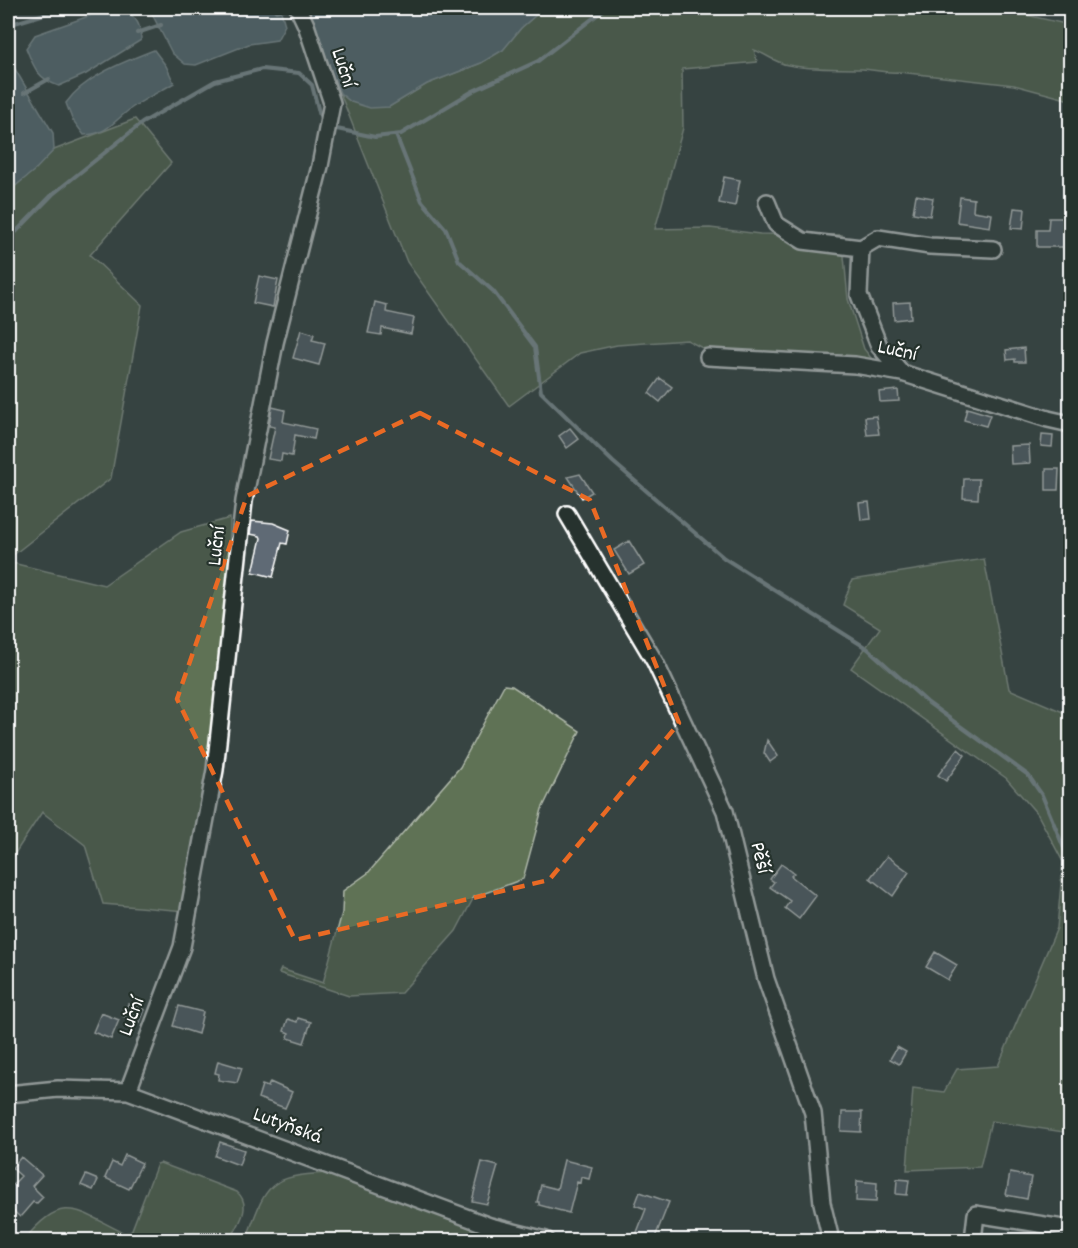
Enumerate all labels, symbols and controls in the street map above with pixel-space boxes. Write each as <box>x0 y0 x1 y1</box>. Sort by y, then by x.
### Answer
street label: Luční <box>322 45 363 94</box>
street label: Luční <box>874 333 922 371</box>
street label: Luční <box>201 523 235 567</box>
street label: Pěší <box>741 839 778 879</box>
street label: Luční <box>112 991 155 1041</box>
street label: Lutyňská <box>248 1101 326 1154</box>

